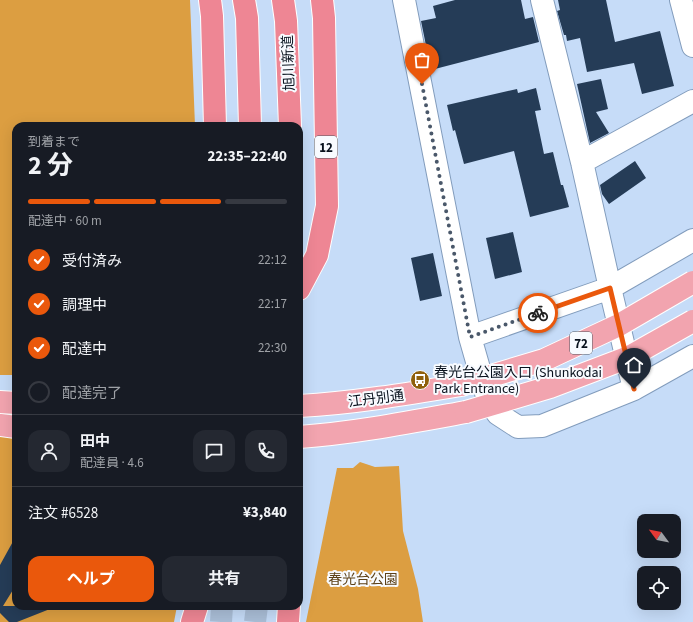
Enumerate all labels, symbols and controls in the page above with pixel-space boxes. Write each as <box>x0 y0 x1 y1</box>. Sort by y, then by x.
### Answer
street label: 旭川新道 <box>278 35 300 91</box>
pin <box>405 43 439 84</box>
icon: bag <box>411 49 433 71</box>
text: 到着まで <box>28 133 80 151</box>
road number: 12 <box>315 136 337 158</box>
text: 22:35–22:40 <box>207 146 287 167</box>
text: 2 分 <box>28 147 73 184</box>
text: 配達中 · 60 m <box>28 212 102 230</box>
icon: check <box>28 249 50 271</box>
text: 受付済み <box>62 251 122 272</box>
text: 22:12 <box>258 251 287 269</box>
icon: check <box>28 293 50 315</box>
courier <box>518 293 558 333</box>
text: 調理中 <box>62 295 107 316</box>
text: 22:17 <box>258 295 287 313</box>
icon: bike <box>527 302 549 324</box>
road number: 72 <box>570 332 592 354</box>
icon: check <box>28 337 50 359</box>
text: 配達中 <box>62 339 107 360</box>
text: 22:30 <box>258 339 287 357</box>
pin <box>617 348 651 389</box>
icon: home <box>623 354 645 376</box>
place label: 春光台公園入口 (Shunkodai Park Entrance) <box>434 363 602 399</box>
bus stop icon: 春光台公園入口 (Shunkodai Park Entrance) <box>409 369 431 391</box>
text: 配達完了 <box>62 383 122 404</box>
street label: 江丹別通 <box>347 386 405 412</box>
button: person <box>28 430 70 472</box>
button: chat <box>193 430 235 472</box>
button: phone <box>245 430 287 472</box>
text: 田中 <box>80 431 110 452</box>
text: 配達員 · 4.6 <box>80 454 144 472</box>
text: ¥3,840 <box>243 502 287 523</box>
text: 注文 #6528 <box>28 503 98 524</box>
north arrow <box>637 514 681 558</box>
map controls <box>637 514 681 610</box>
button: ヘルプ <box>28 556 154 602</box>
button: 共有 <box>162 556 287 602</box>
button: locate <box>637 566 681 610</box>
park label: 春光台公園 <box>328 570 398 590</box>

